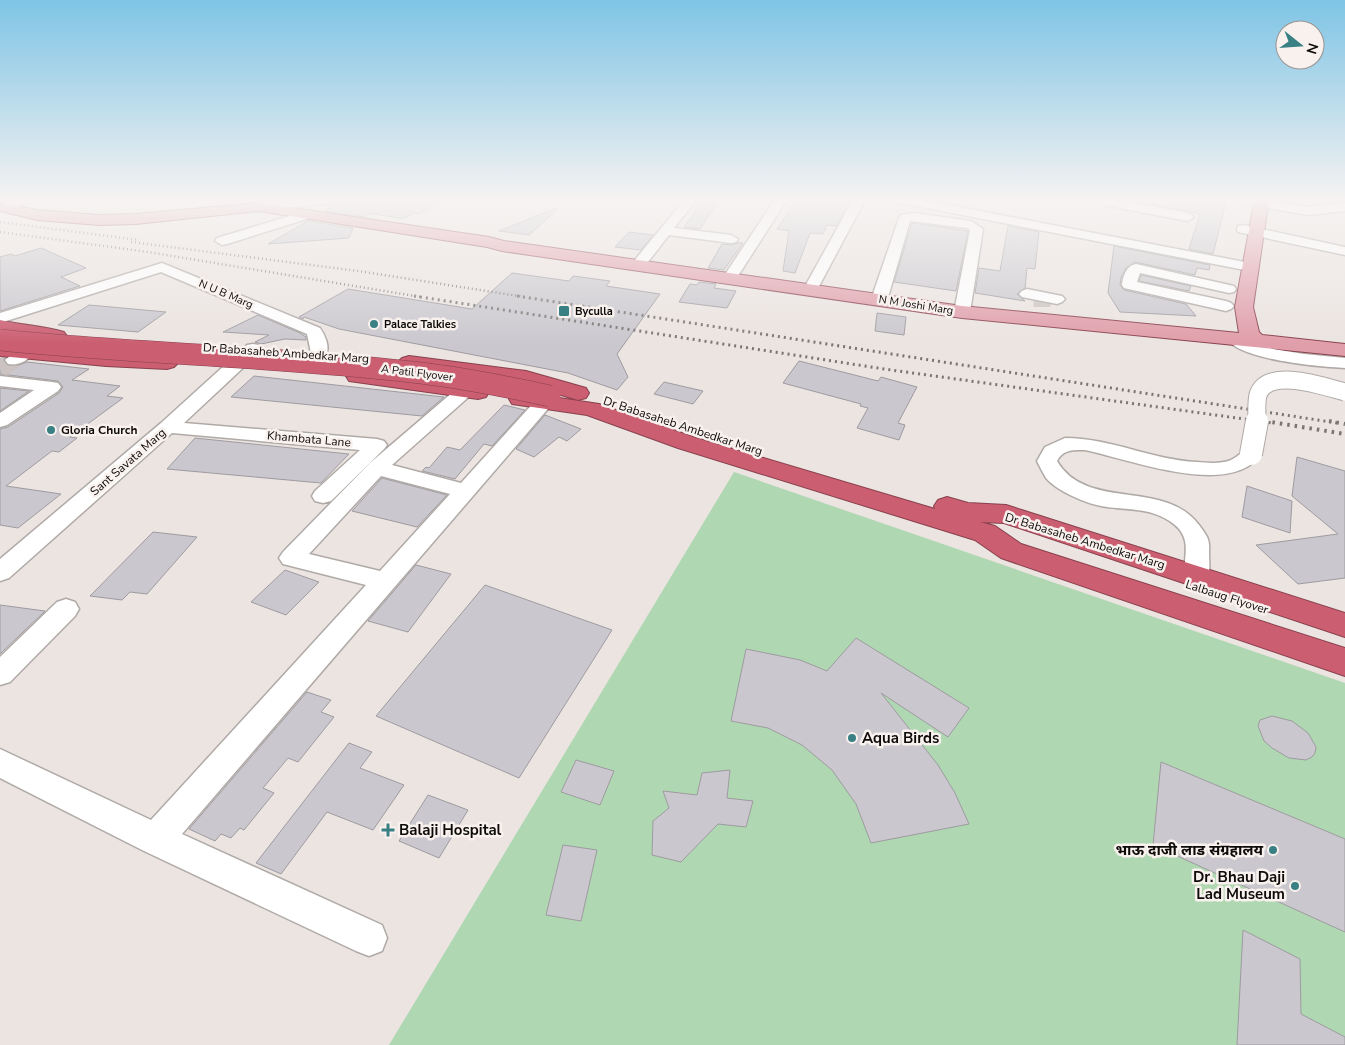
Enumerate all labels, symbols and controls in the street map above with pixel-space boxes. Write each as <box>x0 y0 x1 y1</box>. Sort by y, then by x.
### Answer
north arrow <box>1275 20 1325 70</box>
text: N <box>1301 41 1323 56</box>
street label: N U B Marg <box>197 276 255 312</box>
street label: N M Joshi Marg <box>878 292 954 318</box>
marker: Byculla <box>557 304 571 318</box>
place label: Byculla <box>575 304 613 319</box>
place label: Palace Talkies <box>384 317 456 332</box>
marker: Palace Talkies <box>368 318 380 330</box>
street label: Dr Babasaheb Ambedkar Marg <box>202 339 370 367</box>
street label: A Patil Flyover <box>380 361 454 385</box>
street label: Dr Babasaheb Ambedkar Marg <box>601 393 765 459</box>
place label: Gloria Church <box>61 422 138 438</box>
marker: Gloria Church <box>45 424 57 436</box>
street label: Sant Savata Marg <box>87 425 169 499</box>
street label: Khambata Lane <box>266 427 352 451</box>
street label: Dr Babasaheb Ambedkar Marg <box>1003 509 1167 573</box>
street label: Lalbaug Flyover <box>1184 576 1271 618</box>
place label: Aqua Birds <box>862 728 939 748</box>
marker: Aqua Birds <box>846 732 858 744</box>
place label: Balaji Hospital <box>399 820 502 840</box>
marker: Balaji Hospital <box>381 823 395 837</box>
place label: भाऊ दाजी लाड संग्रहालय <box>1115 840 1263 860</box>
marker: भाऊ दाजी लाड संग्रहालय <box>1267 844 1279 856</box>
place label: Dr. Bhau Daji Lad Museum <box>1193 867 1285 904</box>
marker: Dr. Bhau Daji Lad Museum <box>1289 880 1301 892</box>

